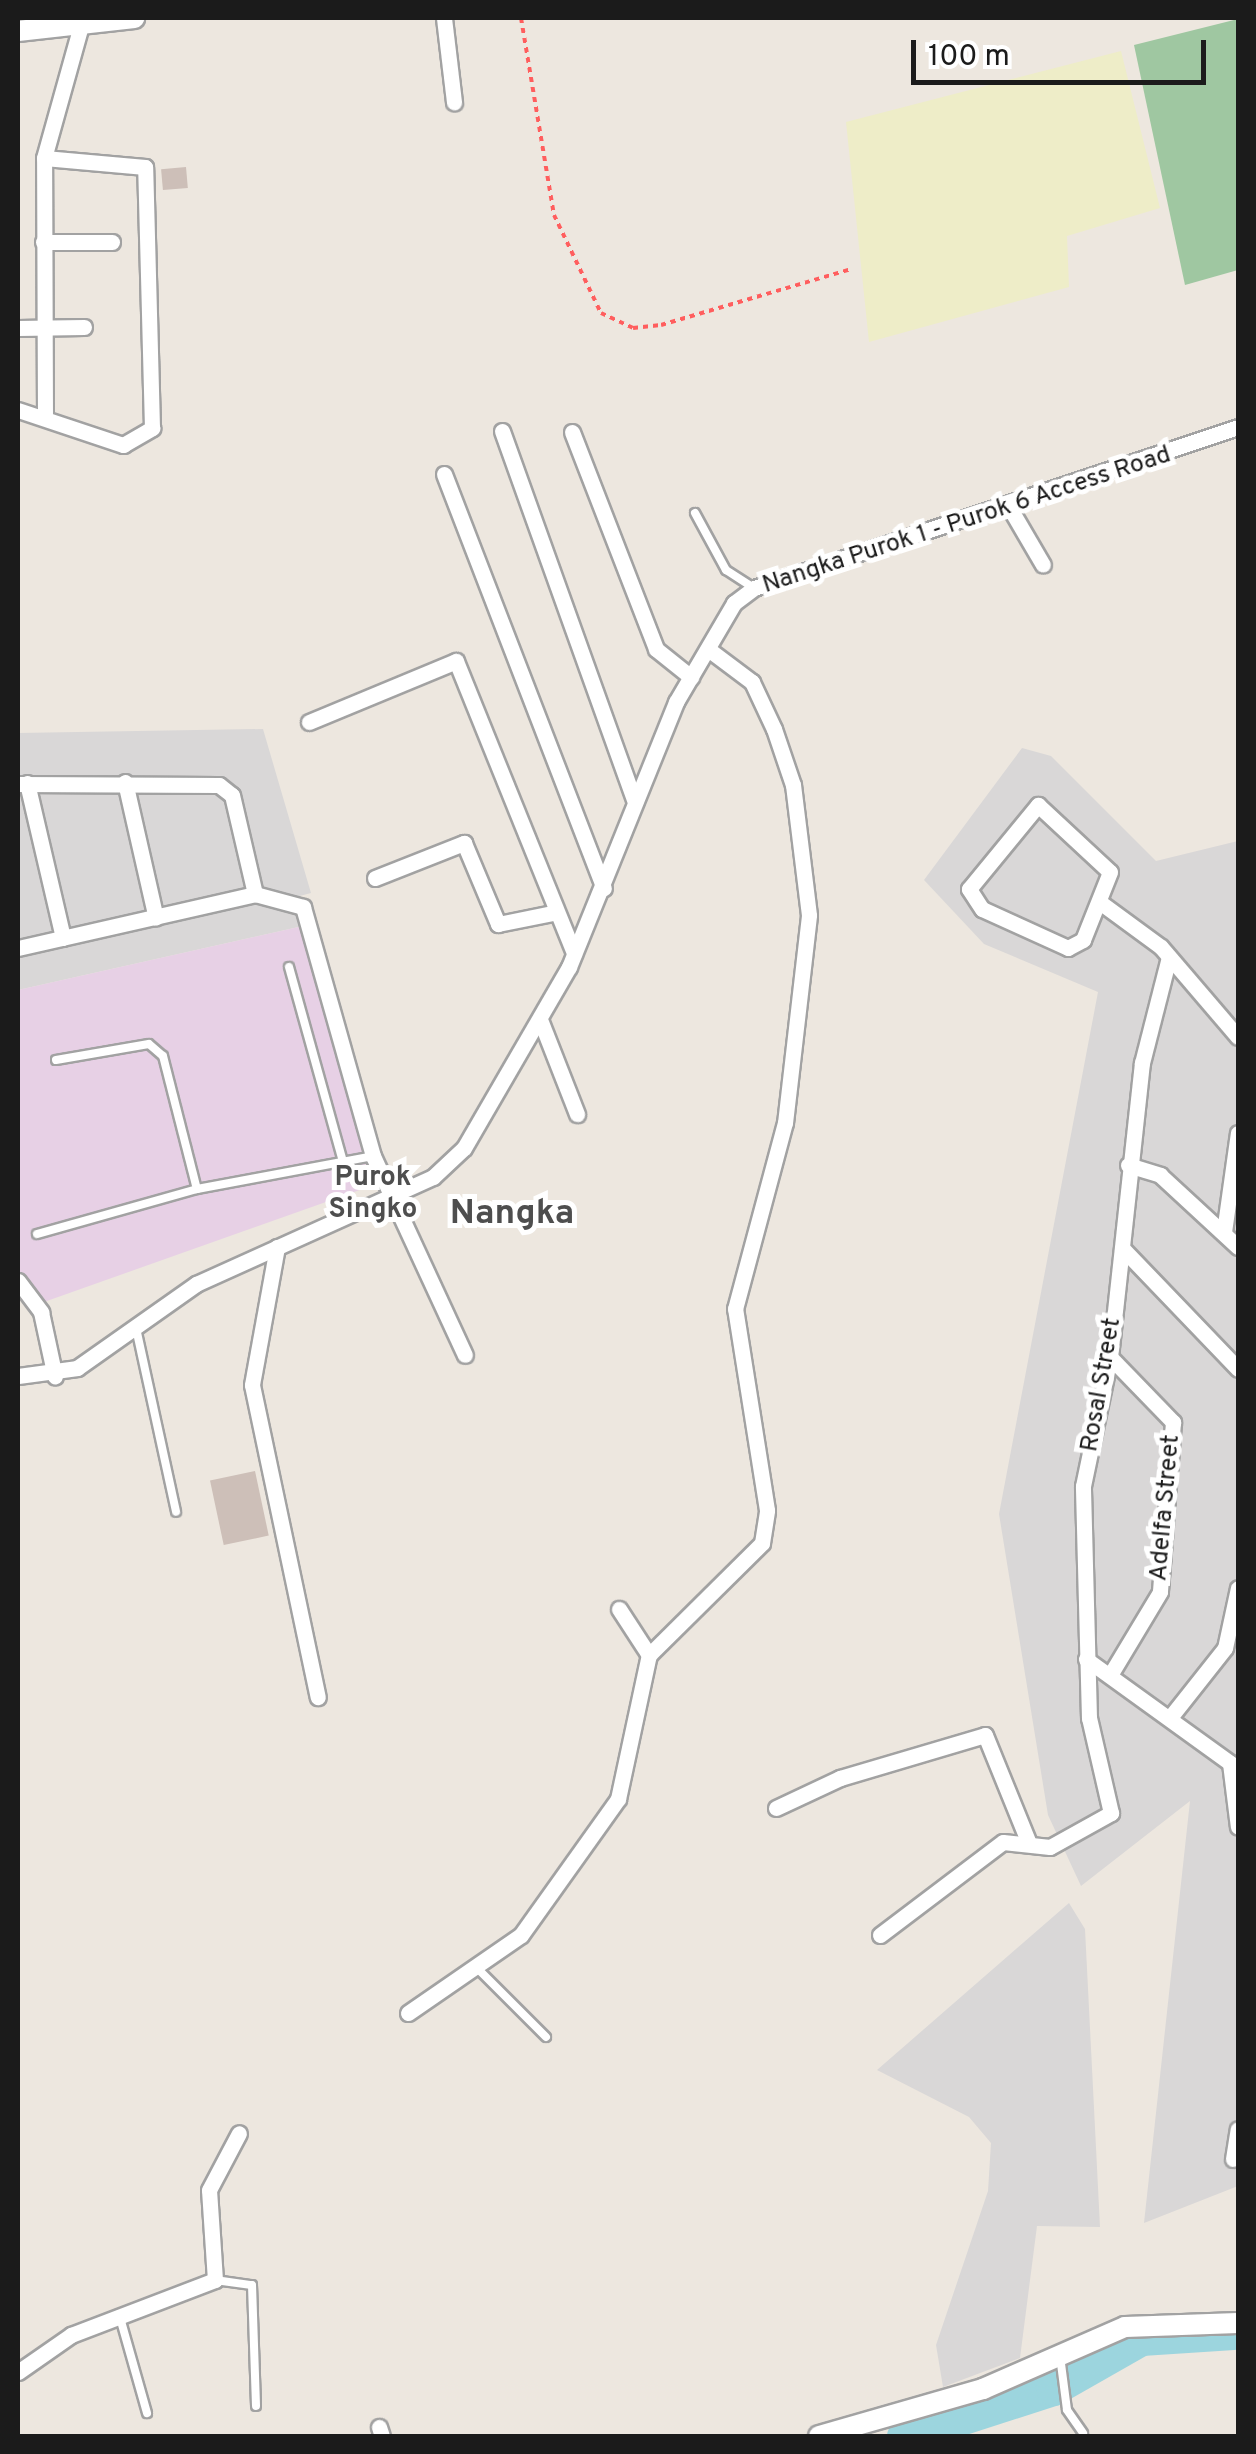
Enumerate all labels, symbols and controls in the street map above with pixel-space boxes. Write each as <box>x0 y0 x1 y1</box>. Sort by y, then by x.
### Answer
scale bar <box>916 20 1211 82</box>
text: 100 m <box>928 39 1010 76</box>
street label: Nangka Purok 1 - Purok 6 Access Road <box>759 441 1175 601</box>
district label: Purok Singko <box>329 1161 417 1227</box>
district label: Nangka <box>450 1193 574 1235</box>
street label: Rosal Street <box>1075 1316 1129 1454</box>
street label: Adelfa Street <box>1145 1434 1187 1582</box>

